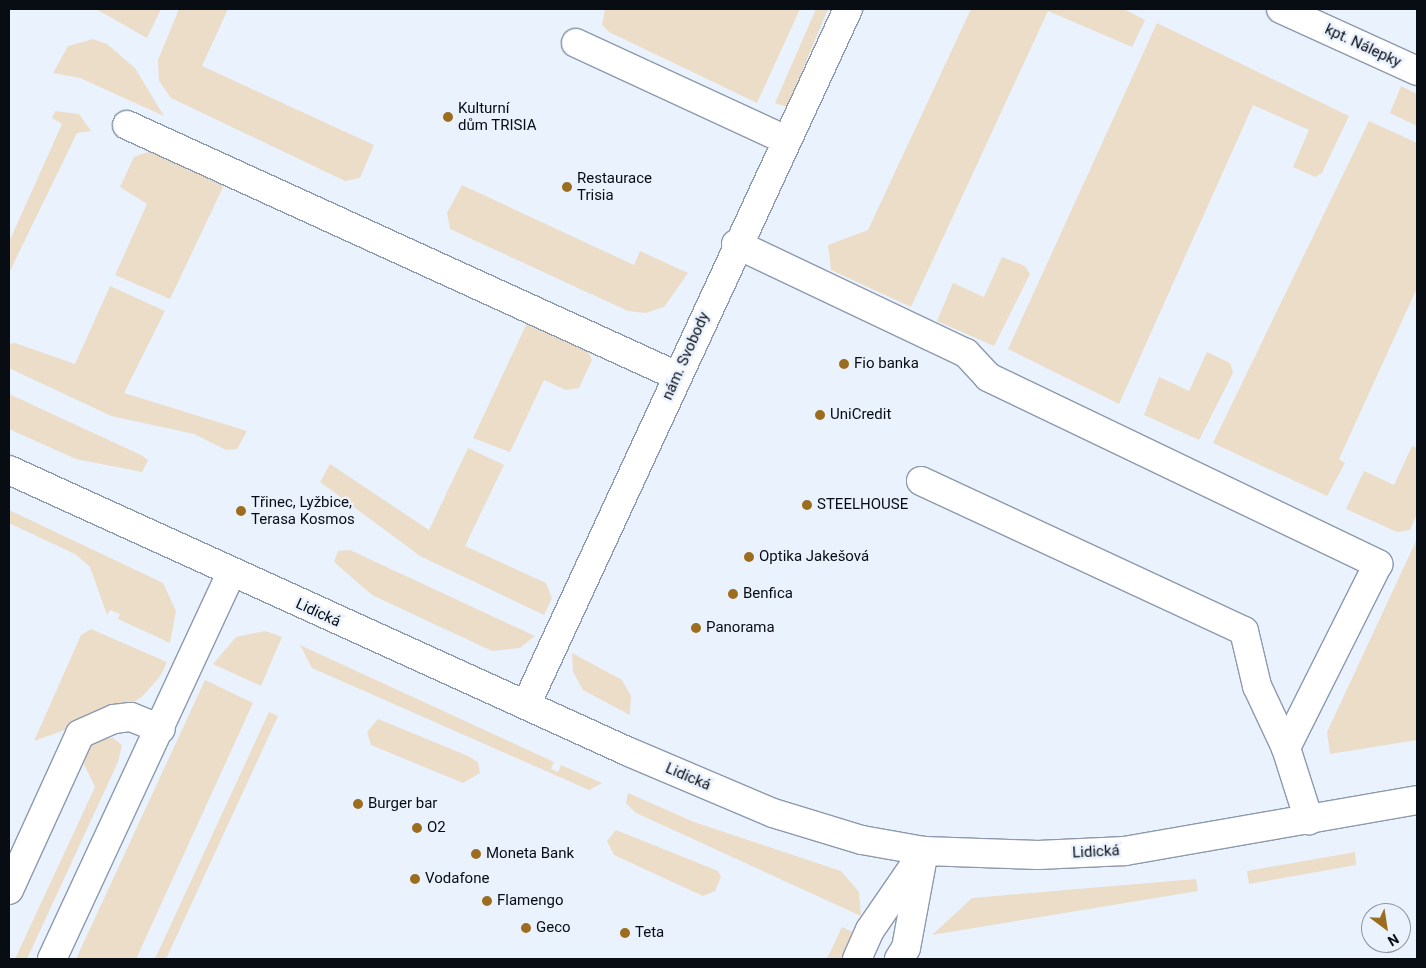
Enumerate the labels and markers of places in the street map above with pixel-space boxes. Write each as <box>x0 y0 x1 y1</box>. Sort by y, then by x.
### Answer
place label: Kulturní dům TRISIA <box>458 99 537 134</box>
marker: Kulturní dům TRISIA <box>442 111 454 123</box>
place label: Restaurace Trisia <box>577 169 652 204</box>
marker: Restaurace Trisia <box>561 181 573 193</box>
place label: Fio banka <box>854 355 919 373</box>
marker: Fio banka <box>838 358 850 370</box>
place label: UniCredit <box>830 406 891 424</box>
marker: UniCredit <box>814 409 826 421</box>
place label: Třinec, Lyžbice, Terasa Kosmos <box>251 493 355 528</box>
place label: STEELHOUSE <box>817 496 908 514</box>
marker: STEELHOUSE <box>801 499 813 511</box>
marker: Třinec, Lyžbice, Terasa Kosmos <box>235 505 247 517</box>
place label: Optika Jakešová <box>759 548 869 566</box>
marker: Optika Jakešová <box>743 551 755 563</box>
place label: Benfica <box>743 585 793 603</box>
marker: Benfica <box>727 588 739 600</box>
place label: Panorama <box>706 619 775 637</box>
marker: Panorama <box>690 622 702 634</box>
place label: Burger bar <box>368 795 437 813</box>
marker: Burger bar <box>352 798 364 810</box>
place label: O2 <box>427 819 446 837</box>
marker: O2 <box>411 822 423 834</box>
place label: Moneta Bank <box>486 845 574 863</box>
marker: Moneta Bank <box>470 848 482 860</box>
place label: Vodafone <box>425 870 489 888</box>
marker: Vodafone <box>409 873 421 885</box>
place label: Flamengo <box>497 892 563 910</box>
marker: Flamengo <box>481 895 493 907</box>
place label: Geco <box>536 919 571 937</box>
marker: Geco <box>520 922 532 934</box>
place label: Teta <box>635 924 664 942</box>
marker: Teta <box>619 927 631 939</box>

